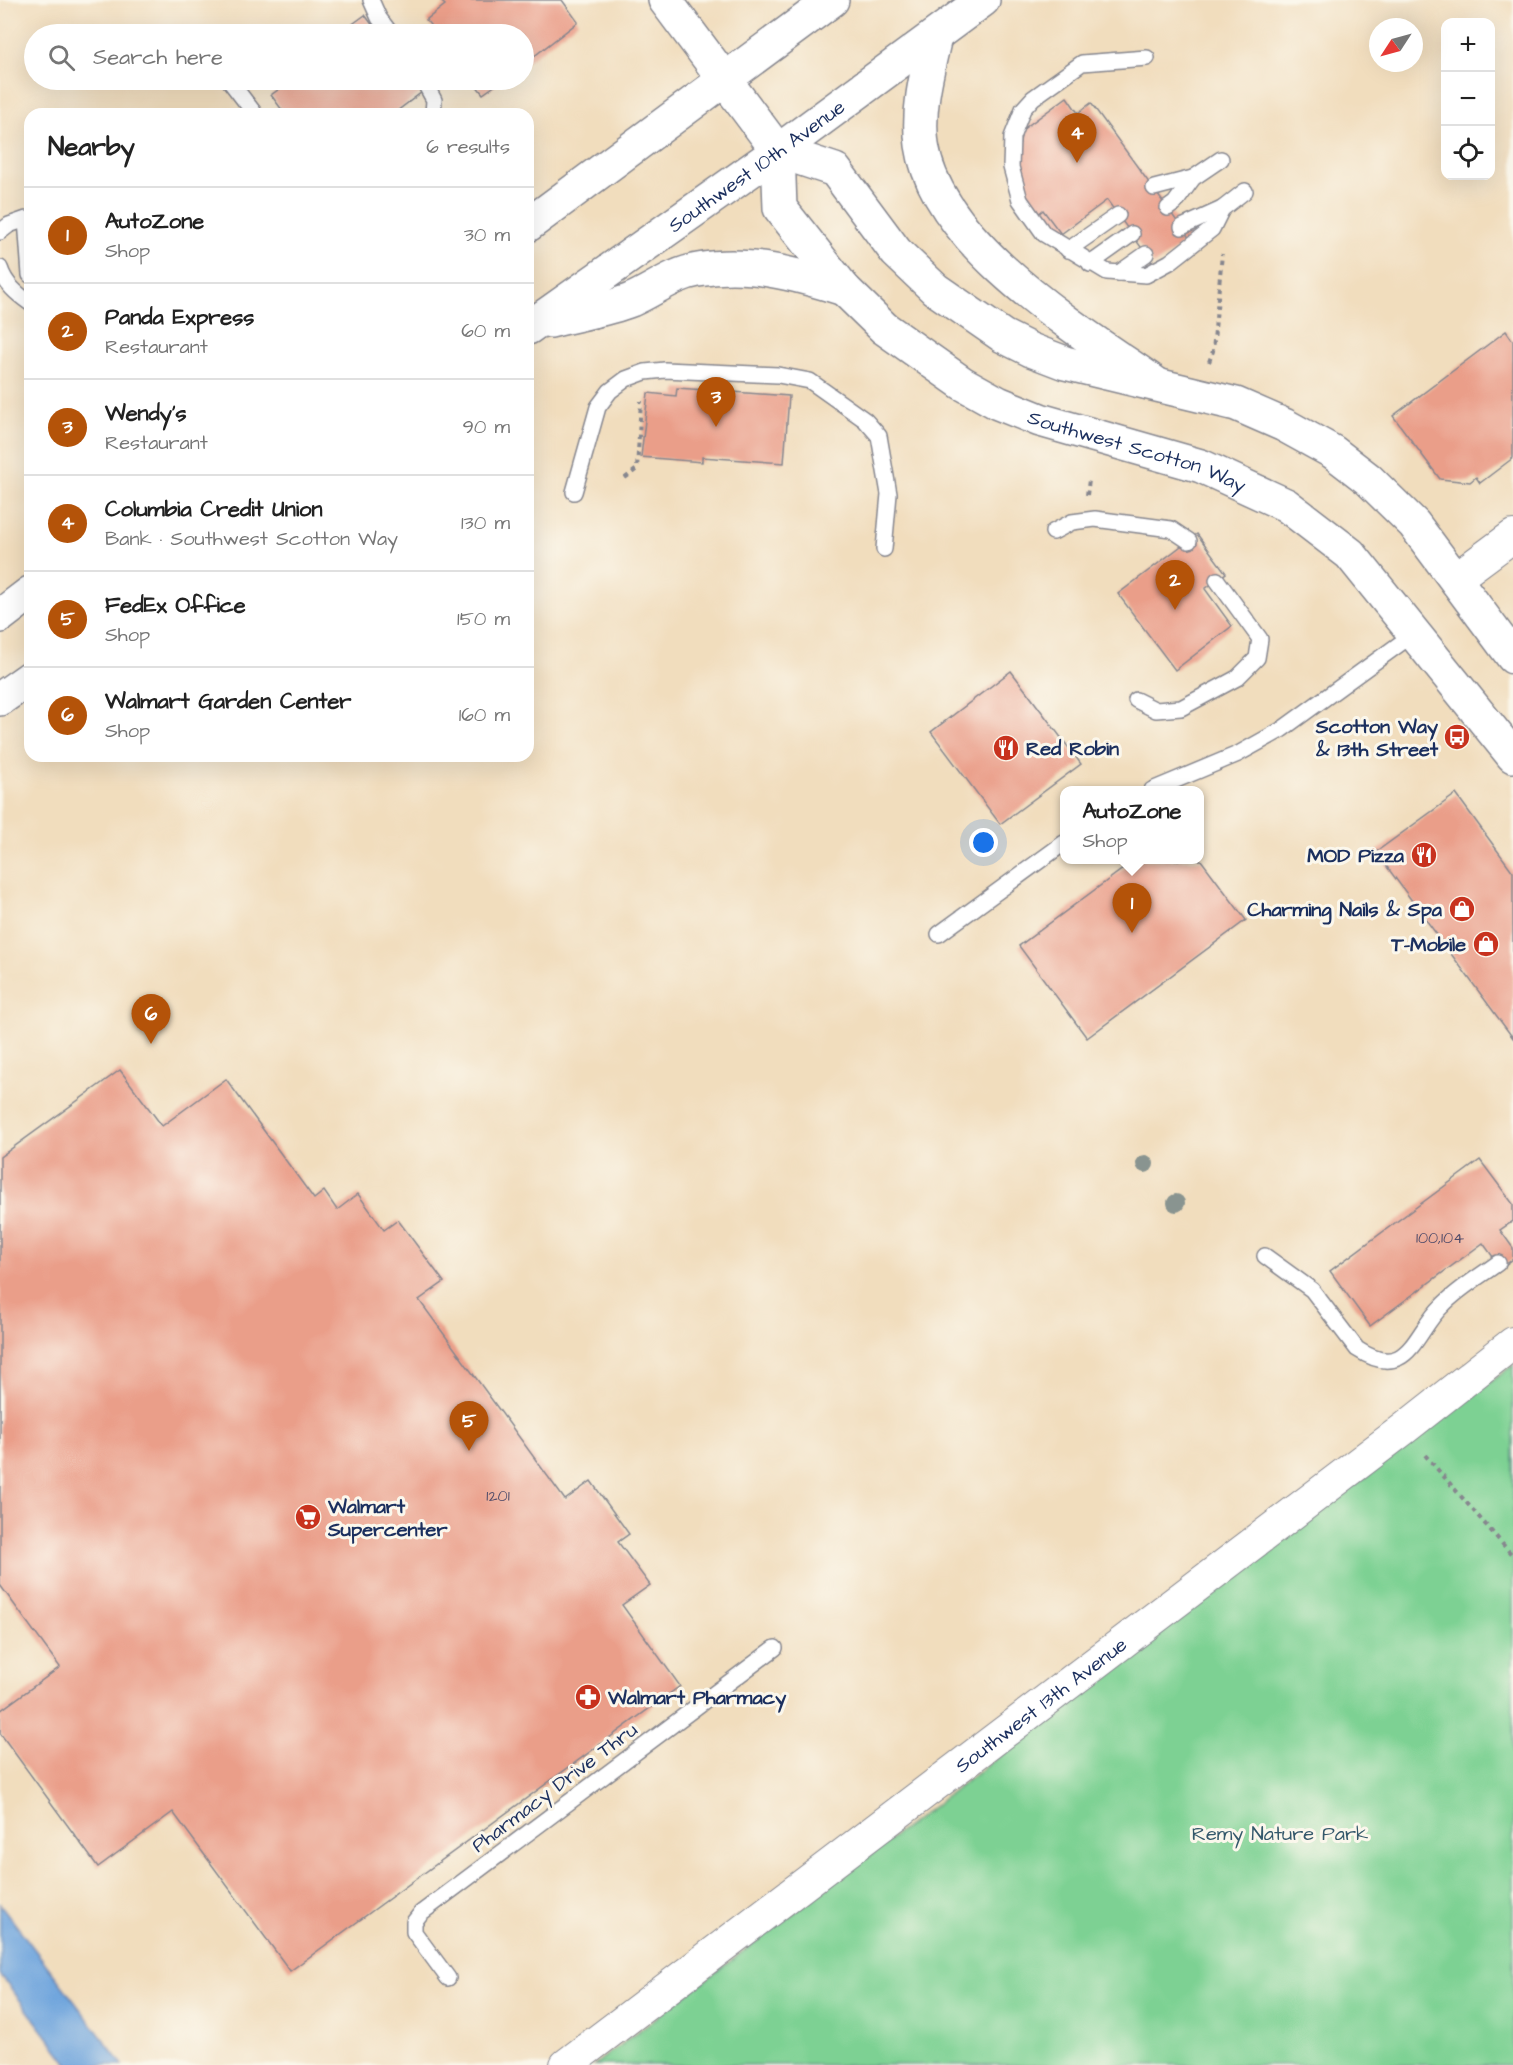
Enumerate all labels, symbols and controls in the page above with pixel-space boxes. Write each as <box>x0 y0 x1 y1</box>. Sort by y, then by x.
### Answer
north arrow <box>1369 18 1423 72</box>
map controls <box>1441 18 1495 180</box>
button: + <box>1441 18 1495 72</box>
search box <box>24 24 534 90</box>
icon: search <box>45 41 78 74</box>
text: Search here <box>93 42 223 73</box>
button: − <box>1441 72 1495 126</box>
street label: Southwest 10th Avenue <box>663 93 851 240</box>
pin: 4 <box>1058 114 1096 163</box>
button: locate <box>1441 126 1495 180</box>
text: Nearby <box>48 129 135 165</box>
text: 6 results <box>426 133 510 161</box>
text: AutoZone <box>105 206 204 237</box>
text: 1 <box>66 221 69 249</box>
text: 30 m <box>464 221 510 249</box>
text: Shop <box>105 237 150 265</box>
text: Panda Express <box>105 302 254 333</box>
text: 2 <box>62 317 73 345</box>
text: 60 m <box>461 317 510 345</box>
text: Restaurant <box>105 333 208 361</box>
pin: 3 <box>696 378 736 427</box>
text: Wendy's <box>105 398 187 429</box>
street label: Southwest Scotton Way <box>1023 403 1250 501</box>
text: 3 <box>62 413 73 441</box>
text: 90 m <box>462 413 510 441</box>
text: Restaurant <box>105 429 208 457</box>
text: Columbia Credit Union <box>105 494 322 525</box>
text: 4 <box>61 509 74 537</box>
text: 130 m <box>461 509 510 537</box>
text: Bank · Southwest Scotton Way <box>105 525 398 553</box>
pin: 2 <box>1156 560 1194 610</box>
text: FedEx Office <box>105 590 246 621</box>
text: 5 <box>60 605 75 633</box>
text: 150 m <box>457 605 510 633</box>
text: Shop <box>105 621 150 649</box>
text: Walmart Garden Center <box>105 686 351 717</box>
text: 6 <box>61 701 74 729</box>
text: 160 m <box>459 701 510 729</box>
place label: Scotton Way & 13th Street <box>1315 713 1439 764</box>
text: Shop <box>105 717 150 745</box>
bus stop icon: Scotton Way & 13th Street <box>1442 722 1472 752</box>
restaurant icon: Red Robin <box>991 733 1021 763</box>
place label: Red Robin <box>1026 735 1119 763</box>
popup <box>1060 786 1204 864</box>
text: AutoZone <box>1082 796 1182 827</box>
text: Shop <box>1082 827 1128 855</box>
your location <box>969 828 998 857</box>
restaurant icon: MOD Pizza <box>1409 840 1439 870</box>
place label: MOD Pizza <box>1307 842 1405 870</box>
pin: 1 <box>1112 884 1152 933</box>
shop icon: Charming Nails & Spa <box>1447 894 1477 924</box>
place label: Charming Nails & Spa <box>1247 896 1443 925</box>
shop icon: T-Mobile <box>1471 929 1501 959</box>
place label: T-Mobile <box>1390 931 1466 959</box>
pin: 6 <box>132 994 170 1044</box>
house number: 100,104 <box>1416 1227 1464 1249</box>
pin: 5 <box>450 1402 488 1451</box>
house number: 1201 <box>486 1485 510 1507</box>
place label: Walmart Supercenter <box>327 1493 448 1544</box>
supermarket icon: Walmart Supercenter <box>293 1502 323 1532</box>
street label: Southwest 13th Avenue <box>950 1631 1133 1780</box>
pharmacy icon: Walmart Pharmacy <box>573 1682 603 1712</box>
place label: Walmart Pharmacy <box>607 1684 786 1713</box>
street label: Pharmacy Drive Thru <box>466 1716 644 1860</box>
park label: Remy Nature Park <box>1192 1820 1368 1849</box>

